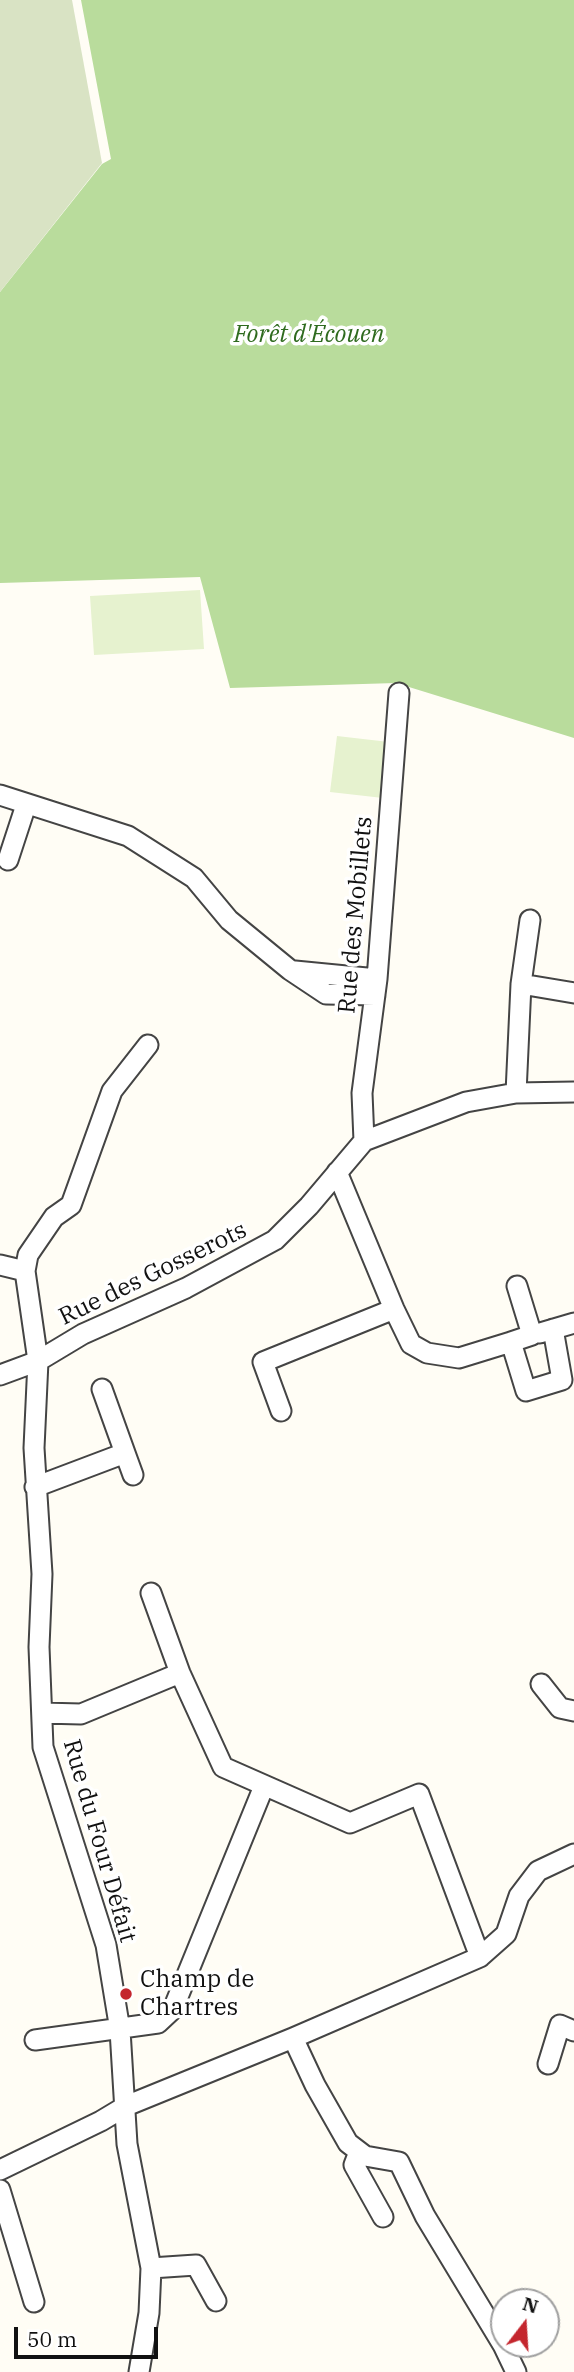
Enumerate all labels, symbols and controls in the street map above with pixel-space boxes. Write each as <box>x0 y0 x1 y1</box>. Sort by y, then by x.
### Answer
park label: Forêt d'Écouen <box>234 321 384 349</box>
street label: Rue des Mobillets <box>333 815 379 1015</box>
street label: Rue des Gosserots <box>54 1216 252 1332</box>
street label: Rue du Four Défait <box>56 1736 142 1946</box>
place label: Champ de Chartres <box>140 1966 254 2022</box>
marker: Champ de Chartres <box>118 1986 134 2002</box>
north arrow <box>490 2288 560 2358</box>
text: N <box>520 2291 541 2319</box>
scale bar <box>18 2312 161 2356</box>
text: 50 m <box>27 2325 77 2353</box>

